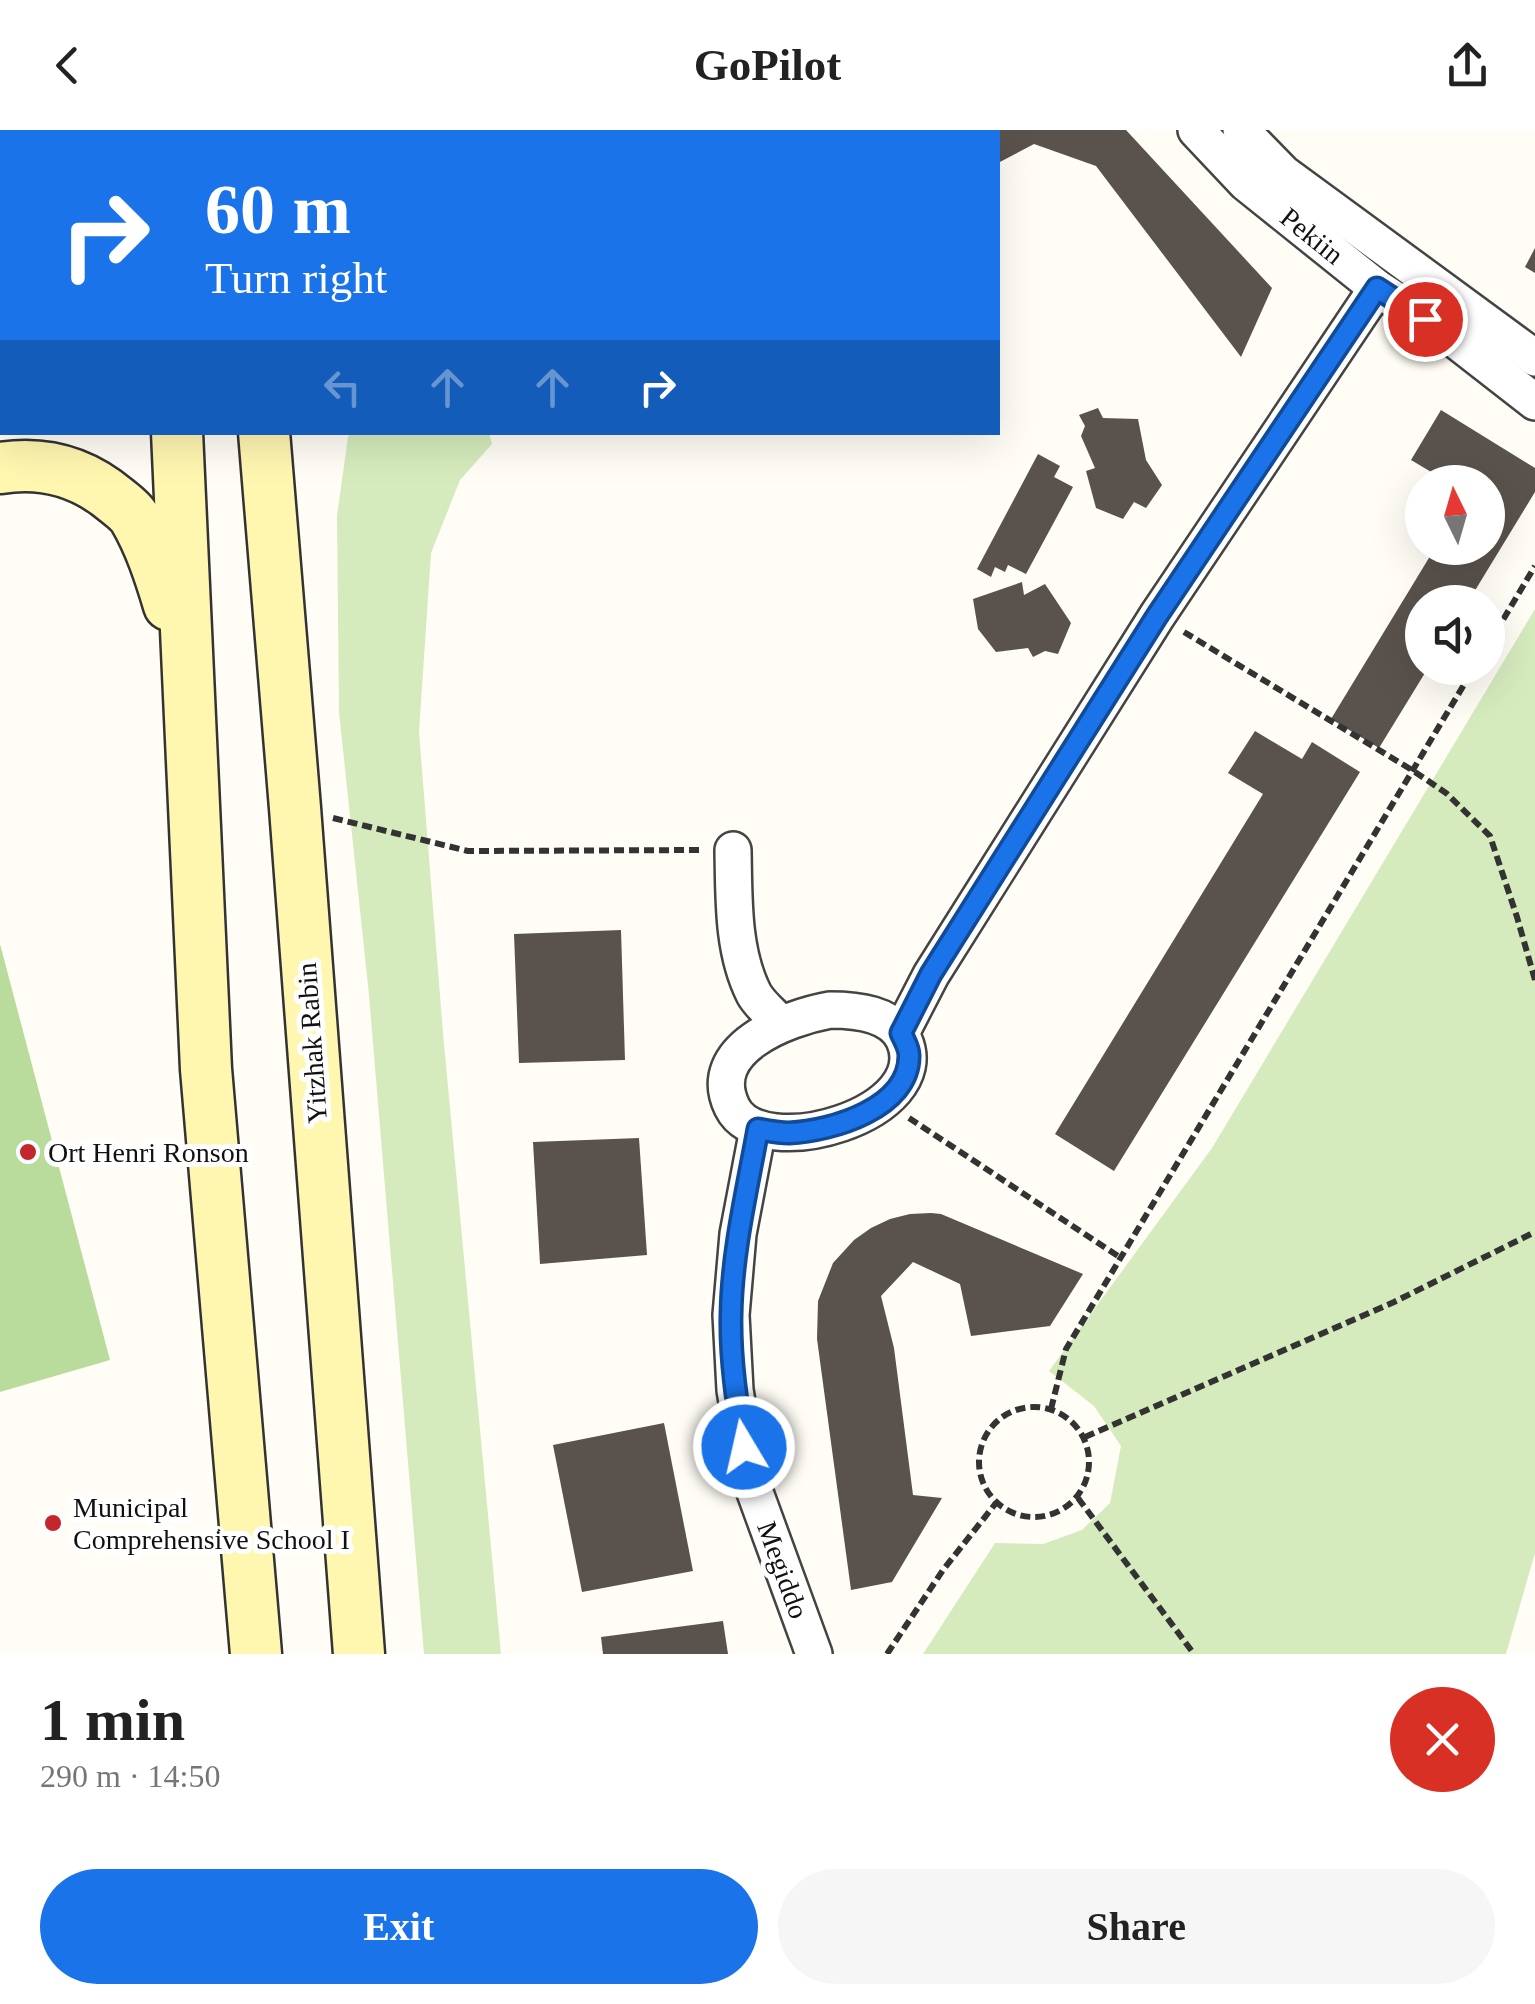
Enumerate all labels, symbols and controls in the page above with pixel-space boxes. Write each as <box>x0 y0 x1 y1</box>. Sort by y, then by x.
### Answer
icon: back <box>40 38 95 93</box>
icon: share <box>1440 38 1495 93</box>
text: GoPilot <box>694 40 841 90</box>
icon: right <box>40 170 170 300</box>
text: 60 m <box>205 171 351 248</box>
street label: Pekiin <box>1274 201 1350 271</box>
text: Turn right <box>205 253 387 303</box>
pin <box>1383 277 1468 362</box>
icon: arrive <box>1398 292 1453 347</box>
icon: left <box>315 360 370 415</box>
icon: ahead <box>420 360 475 415</box>
icon: ahead <box>525 360 580 415</box>
icon: right <box>630 360 685 415</box>
north arrow <box>1405 465 1505 565</box>
map controls <box>1405 465 1505 685</box>
button: sound <box>1405 585 1505 685</box>
street label: Yitzhak Rabin <box>291 962 333 1124</box>
place label: Ort Henri Ronson <box>48 1137 249 1168</box>
marker: Ort Henri Ronson <box>17 1141 39 1163</box>
position arrow <box>692 1395 796 1499</box>
place label: Municipal Comprehensive School I <box>73 1492 350 1555</box>
marker: Municipal Comprehensive School I <box>42 1512 64 1534</box>
street label: Megiddo <box>751 1517 815 1623</box>
text: 1 min <box>40 1687 185 1753</box>
button: close <box>1390 1687 1495 1792</box>
text: 290 m · 14:50 <box>40 1758 220 1794</box>
button: Exit <box>40 1869 758 1984</box>
button: Share <box>778 1869 1495 1984</box>

